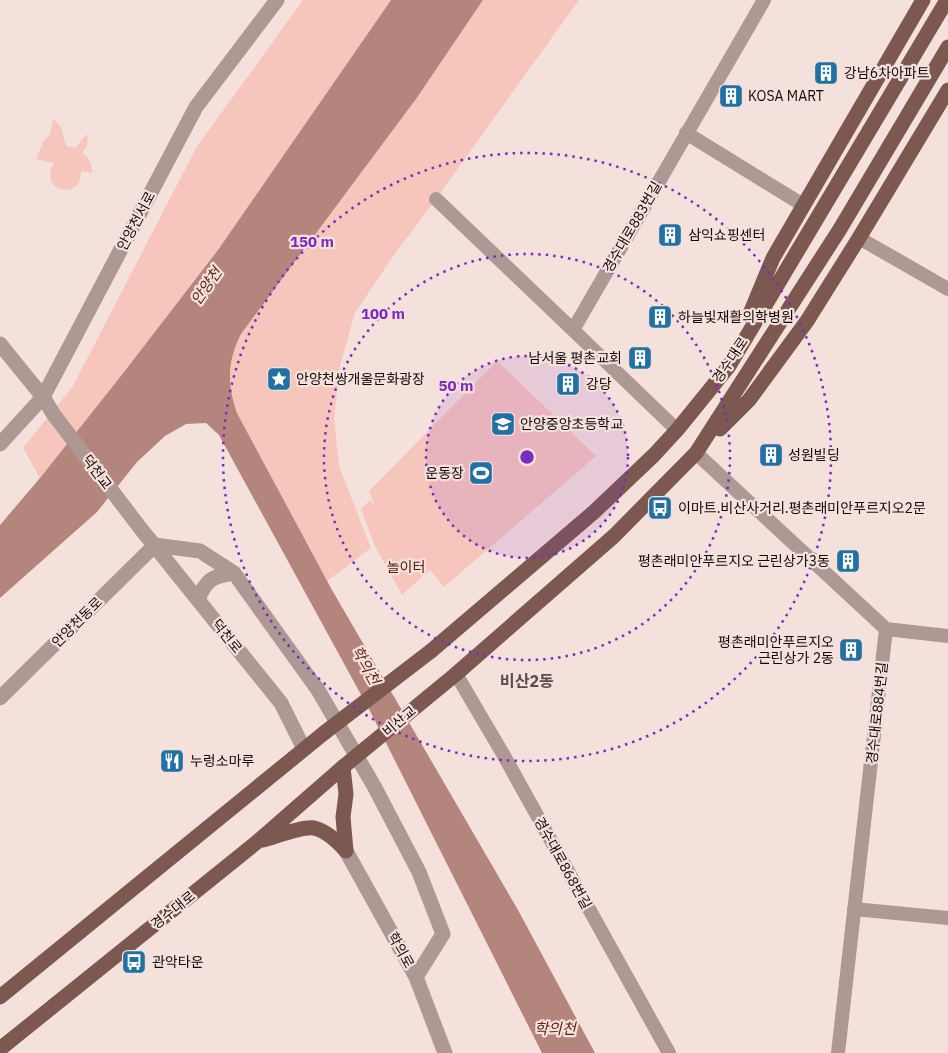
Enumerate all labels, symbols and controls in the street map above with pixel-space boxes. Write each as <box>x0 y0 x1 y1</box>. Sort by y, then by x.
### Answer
building icon: 강남6차아파트 <box>813 60 839 86</box>
place label: 강남6차아파트 <box>844 64 930 82</box>
building icon: KOSA MART <box>718 83 744 109</box>
place label: KOSA MART <box>748 87 824 105</box>
street label: 경수대로883번길 <box>599 178 665 276</box>
street label: 안양천서로 <box>113 188 159 254</box>
building icon: 삼익쇼핑센터 <box>657 222 683 248</box>
place label: 삼익쇼핑센터 <box>688 226 765 244</box>
text: 150 m <box>290 232 334 251</box>
water label: 안양천 <box>186 262 227 308</box>
text: 100 m <box>361 304 405 323</box>
building icon: 하늘빛재활의학병원 <box>647 304 673 330</box>
place label: 하늘빛재활의학병원 <box>678 308 794 326</box>
street label: 경수대로 <box>708 334 752 386</box>
building icon: 남서울 평촌교회 <box>627 345 653 371</box>
place label: 남서울 평촌교회 <box>529 349 622 367</box>
place icon: 안양천쌍개울문화광장 <box>266 366 292 392</box>
place label: 안양천쌍개울문화광장 <box>296 370 425 388</box>
building icon: 강당 <box>555 371 581 397</box>
place label: 강당 <box>586 375 612 393</box>
text: 50 m <box>439 376 473 395</box>
school or university icon: 안양중앙초등학교 <box>490 411 516 437</box>
place label: 안양중앙초등학교 <box>520 415 623 433</box>
building icon: 성원빌딩 <box>758 442 784 468</box>
place label: 성원빌딩 <box>788 446 840 464</box>
centre of rings <box>518 448 536 466</box>
street label: 덕천교 <box>78 451 116 493</box>
sports icon: 운동장 <box>468 460 494 486</box>
place label: 운동장 <box>425 464 464 482</box>
bus stop icon: 이마트.비산사거리.평촌래미안푸르지오2문 <box>647 495 673 521</box>
place label: 이마트.비산사거리.평촌래미안푸르지오2문 <box>678 499 926 517</box>
building icon: 평촌래미안푸르지오 근린상가3동 <box>835 548 861 574</box>
place label: 평촌래미안푸르지오 근린상가3동 <box>638 552 830 570</box>
park label: 놀이터 <box>387 558 425 576</box>
street label: 안양천동로 <box>48 593 106 651</box>
street label: 덕천로 <box>208 615 246 657</box>
place label: 평촌래미안푸르지오 근린상가 2동 <box>718 633 834 667</box>
building icon: 평촌래미안푸르지오 근린상가 2동 <box>838 637 864 663</box>
water label: 학의천 <box>348 642 385 690</box>
street label: 경수대로884번길 <box>863 661 891 765</box>
district label: 비산2동 <box>500 671 554 691</box>
street label: 비산교 <box>378 702 420 740</box>
restaurant icon: 누렁소마루 <box>159 748 185 774</box>
place label: 누렁소마루 <box>190 752 255 770</box>
street label: 경수대로868번길 <box>530 814 596 912</box>
street label: 경수대로 <box>147 887 199 933</box>
street label: 학의로 <box>384 929 418 971</box>
bus stop icon: 관악타운 <box>121 949 147 975</box>
place label: 관악타운 <box>152 953 204 971</box>
water label: 학의천 <box>534 1019 578 1038</box>

